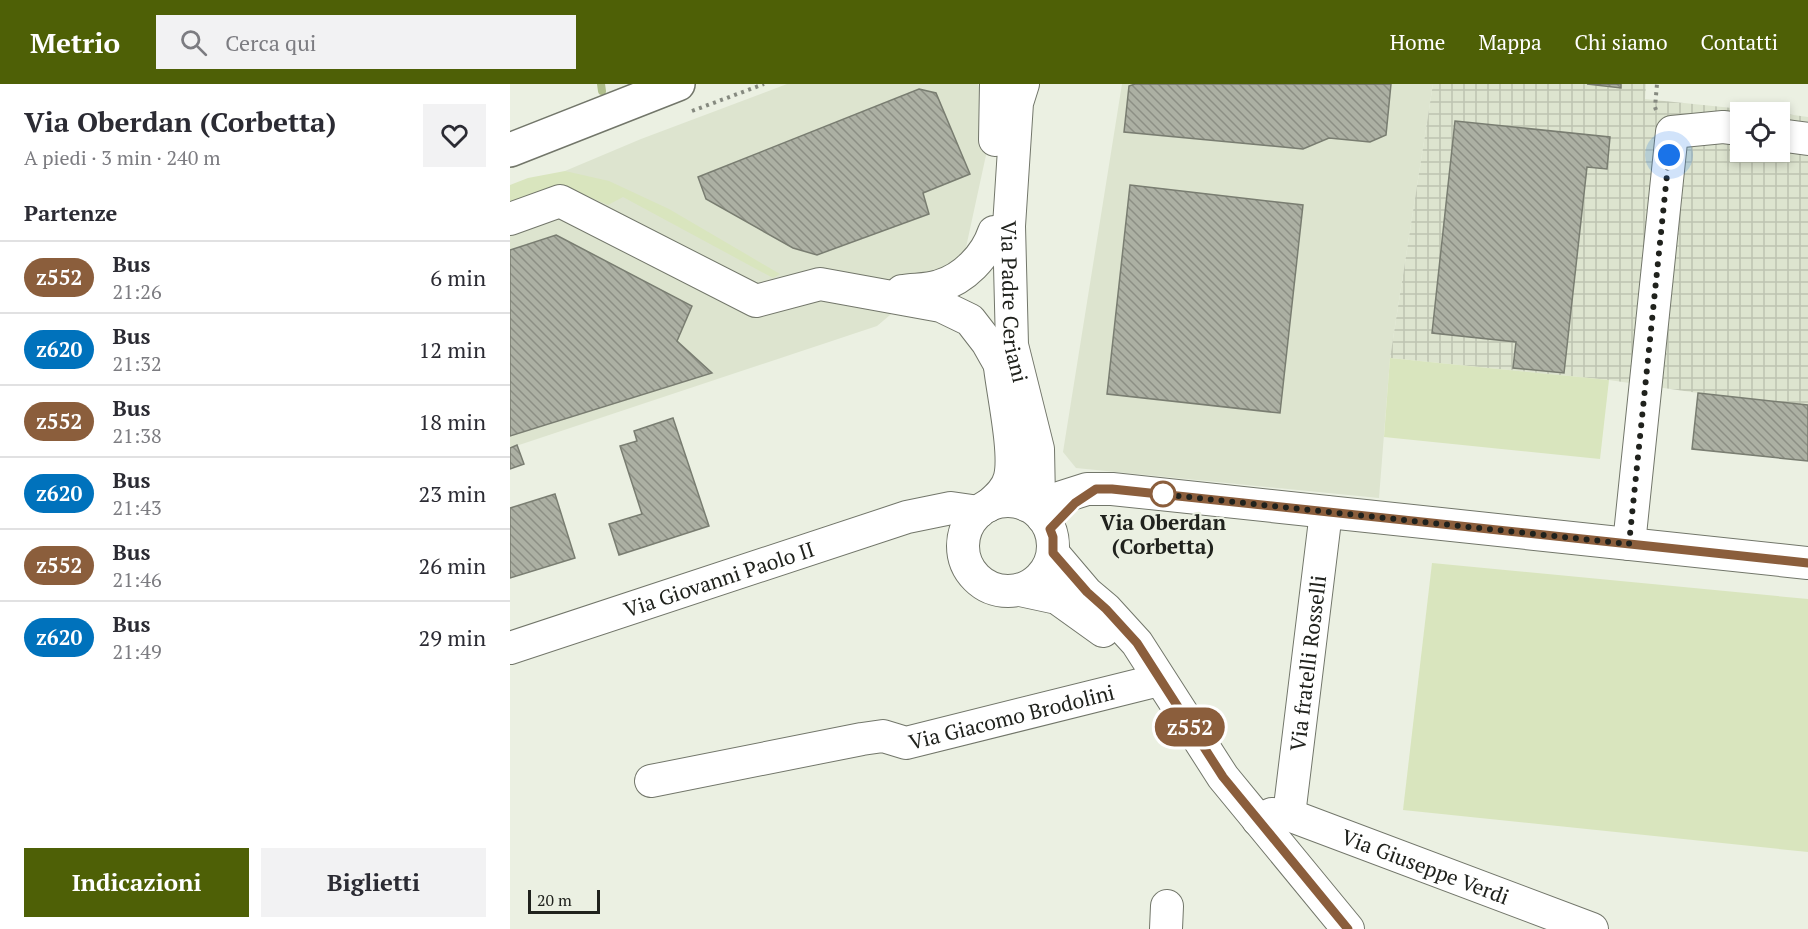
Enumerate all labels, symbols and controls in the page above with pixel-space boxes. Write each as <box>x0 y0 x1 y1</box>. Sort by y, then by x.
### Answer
search box <box>156 15 576 69</box>
text: Metrio <box>30 24 120 61</box>
icon: search <box>177 26 210 59</box>
text: Cerca qui <box>225 28 316 57</box>
text: Home <box>1390 28 1445 56</box>
text: Mappa <box>1478 28 1542 56</box>
text: Chi siamo <box>1575 28 1668 56</box>
text: Contatti <box>1701 28 1778 56</box>
map controls <box>1730 102 1790 162</box>
button: locate <box>1730 102 1790 162</box>
text: Via Oberdan (Corbetta) <box>24 103 336 140</box>
button: heart <box>423 104 486 167</box>
your location <box>1654 140 1684 170</box>
text: A piedi · 3 min · 240 m <box>24 144 220 171</box>
text: Partenze <box>24 198 117 227</box>
street label: Via Padre Ceriani <box>995 220 1035 385</box>
text: Bus <box>112 249 150 278</box>
text: z552 <box>36 263 82 291</box>
text: 6 min <box>430 263 486 292</box>
text: 21:26 <box>112 278 162 305</box>
text: Bus <box>112 321 150 350</box>
text: z620 <box>36 335 82 363</box>
text: 12 min <box>419 335 486 364</box>
text: 21:32 <box>112 350 162 377</box>
text: Bus <box>112 393 150 422</box>
text: z552 <box>36 407 82 435</box>
text: 18 min <box>419 407 486 436</box>
text: 21:38 <box>112 422 162 449</box>
text: Bus <box>112 465 150 494</box>
text: z620 <box>36 479 82 507</box>
text: 23 min <box>419 479 486 508</box>
marker: Via Oberdan (Corbetta) <box>1150 481 1176 507</box>
text: 21:43 <box>112 494 162 521</box>
place label: Via Oberdan (Corbetta) <box>1100 508 1227 560</box>
street label: Via Giovanni Paolo II <box>620 535 818 623</box>
text: Bus <box>112 537 150 566</box>
text: z552 <box>36 551 82 579</box>
text: 26 min <box>419 551 486 580</box>
text: 21:46 <box>112 566 162 593</box>
street label: Via fratelli Rosselli <box>1283 574 1332 753</box>
text: Bus <box>112 609 150 638</box>
text: z620 <box>36 623 82 651</box>
text: 29 min <box>419 623 486 652</box>
text: 21:49 <box>112 638 162 665</box>
street label: Via Giacomo Brodolini <box>906 678 1117 756</box>
line badge: z552 <box>1148 708 1232 746</box>
text: z552 <box>1167 713 1213 741</box>
street label: Via Giuseppe Verdi <box>1338 822 1513 911</box>
button: Indicazioni <box>24 848 249 917</box>
button: Biglietti <box>261 848 486 917</box>
scale bar <box>528 887 600 914</box>
text: 20 m <box>537 889 572 911</box>

